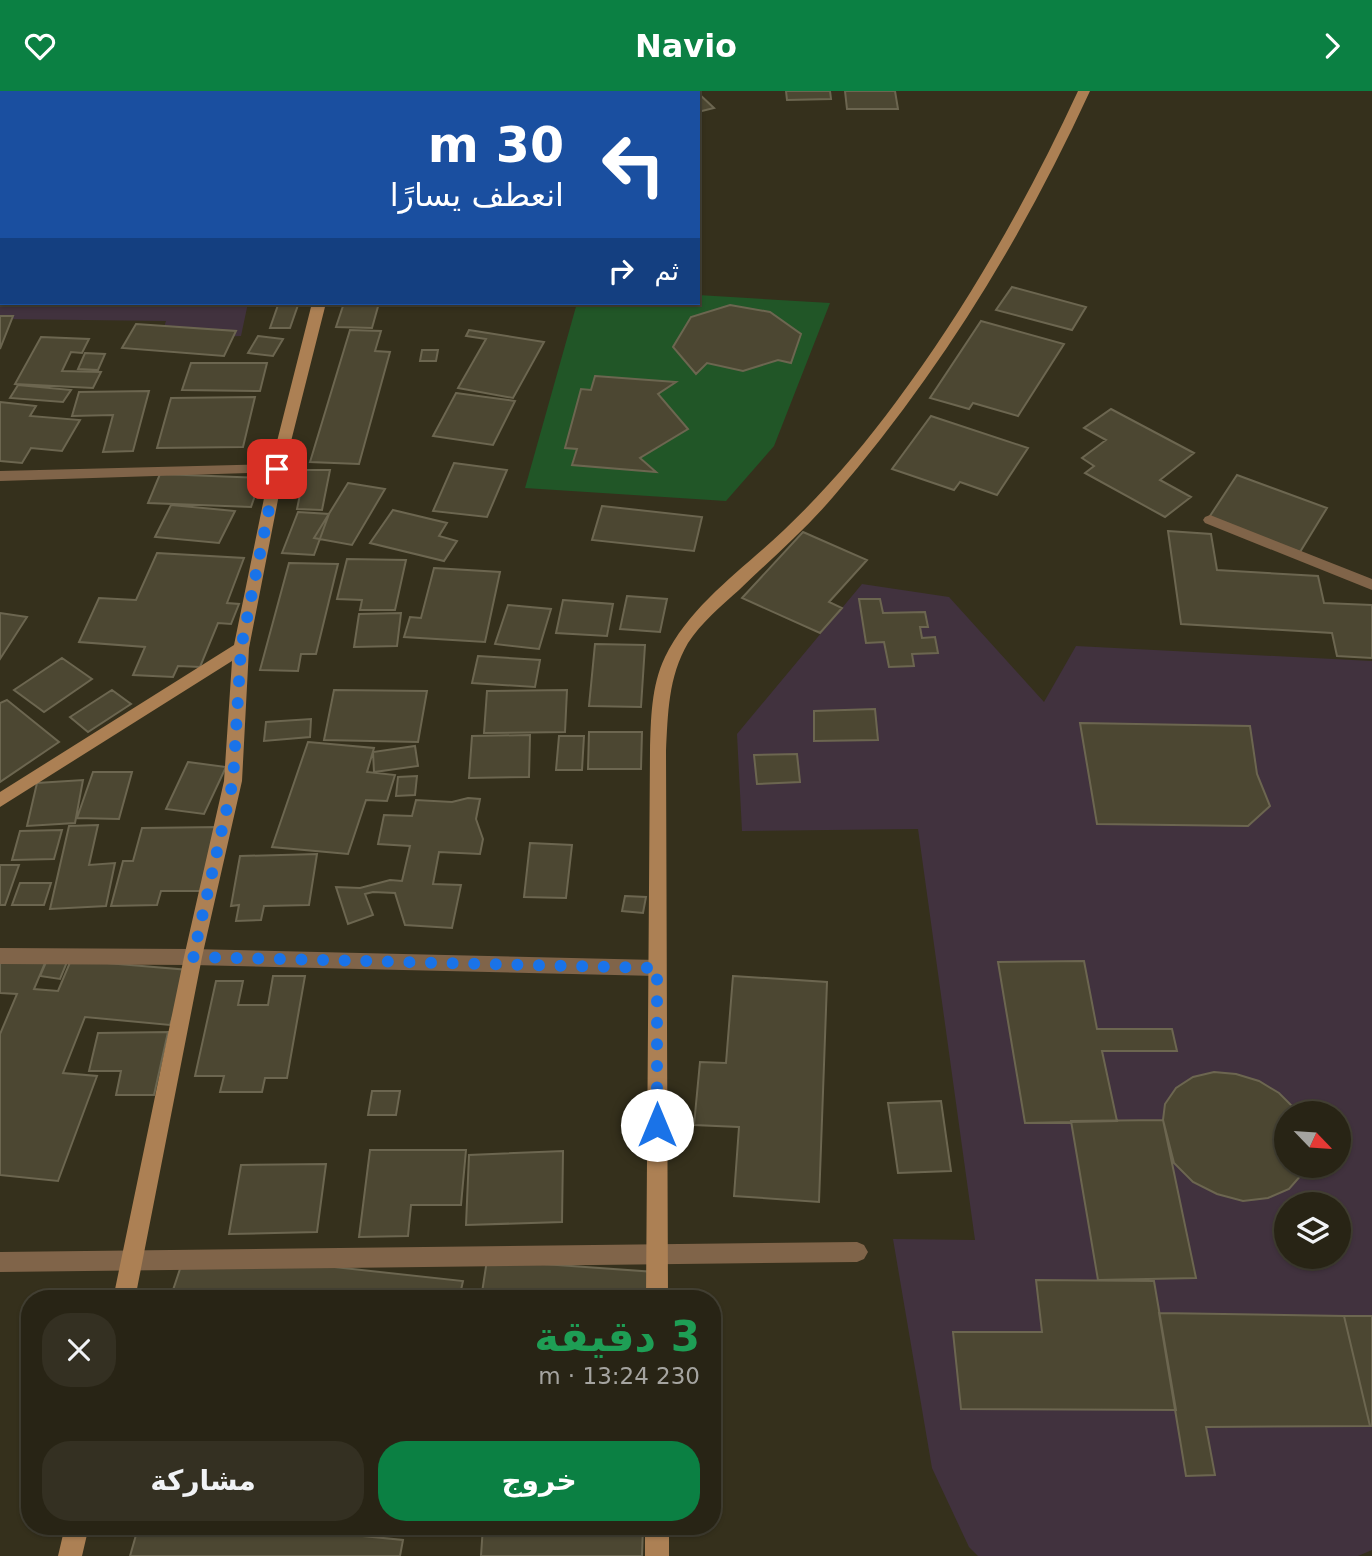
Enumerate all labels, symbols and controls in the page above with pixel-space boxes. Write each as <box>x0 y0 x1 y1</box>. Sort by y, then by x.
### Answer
icon: heart <box>21 27 59 65</box>
text: Navio <box>635 27 737 65</box>
icon: forward <box>1313 27 1351 65</box>
text: 30 m <box>428 117 564 174</box>
icon: left <box>588 119 679 210</box>
text: انعطف يسارًا <box>390 176 564 214</box>
icon: right <box>602 252 640 290</box>
text: ثم <box>654 256 679 286</box>
pin <box>247 439 307 499</box>
icon: arrive <box>258 450 296 488</box>
position arrow <box>620 1088 694 1162</box>
north arrow <box>1274 1101 1351 1178</box>
map controls <box>1274 1101 1351 1269</box>
button: layers <box>1274 1192 1351 1269</box>
text: 3 دقيقة <box>534 1312 700 1361</box>
button: close <box>42 1313 116 1387</box>
text: 230 m · 13:24 <box>538 1363 700 1389</box>
button: مشاركة <box>42 1441 364 1521</box>
button: خروج <box>378 1441 700 1521</box>

